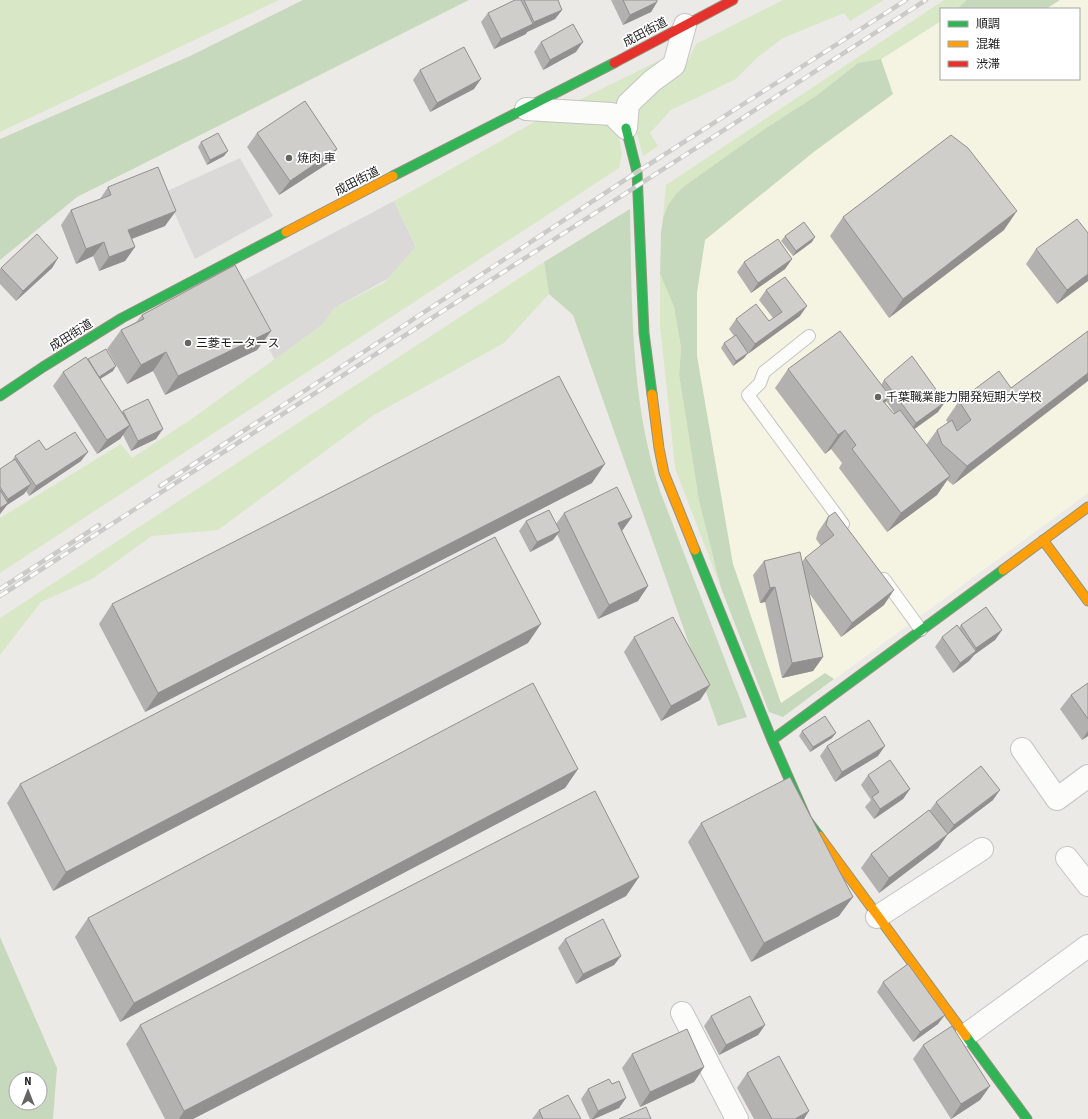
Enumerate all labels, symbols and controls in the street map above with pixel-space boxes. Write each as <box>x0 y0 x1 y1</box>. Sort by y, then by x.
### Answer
legend <box>940 8 1080 80</box>
street label: 成田街道 <box>620 14 670 51</box>
text: 順調 <box>976 16 1000 33</box>
text: 混雑 <box>976 36 1000 53</box>
text: 渋滞 <box>976 56 1000 73</box>
place label: 焼肉 車 <box>297 150 335 167</box>
marker: 焼肉 車 <box>284 153 294 163</box>
street label: 成田街道 <box>332 163 382 200</box>
street label: 成田街道 <box>46 315 96 355</box>
place label: 三菱モータース <box>196 335 279 352</box>
marker: 三菱モータース <box>183 338 193 348</box>
place label: 千葉職業能力開発短期大学校 <box>886 389 1042 406</box>
marker: 千葉職業能力開発短期大学校 <box>873 392 883 402</box>
north arrow <box>8 1071 48 1111</box>
text: N <box>24 1074 32 1089</box>

